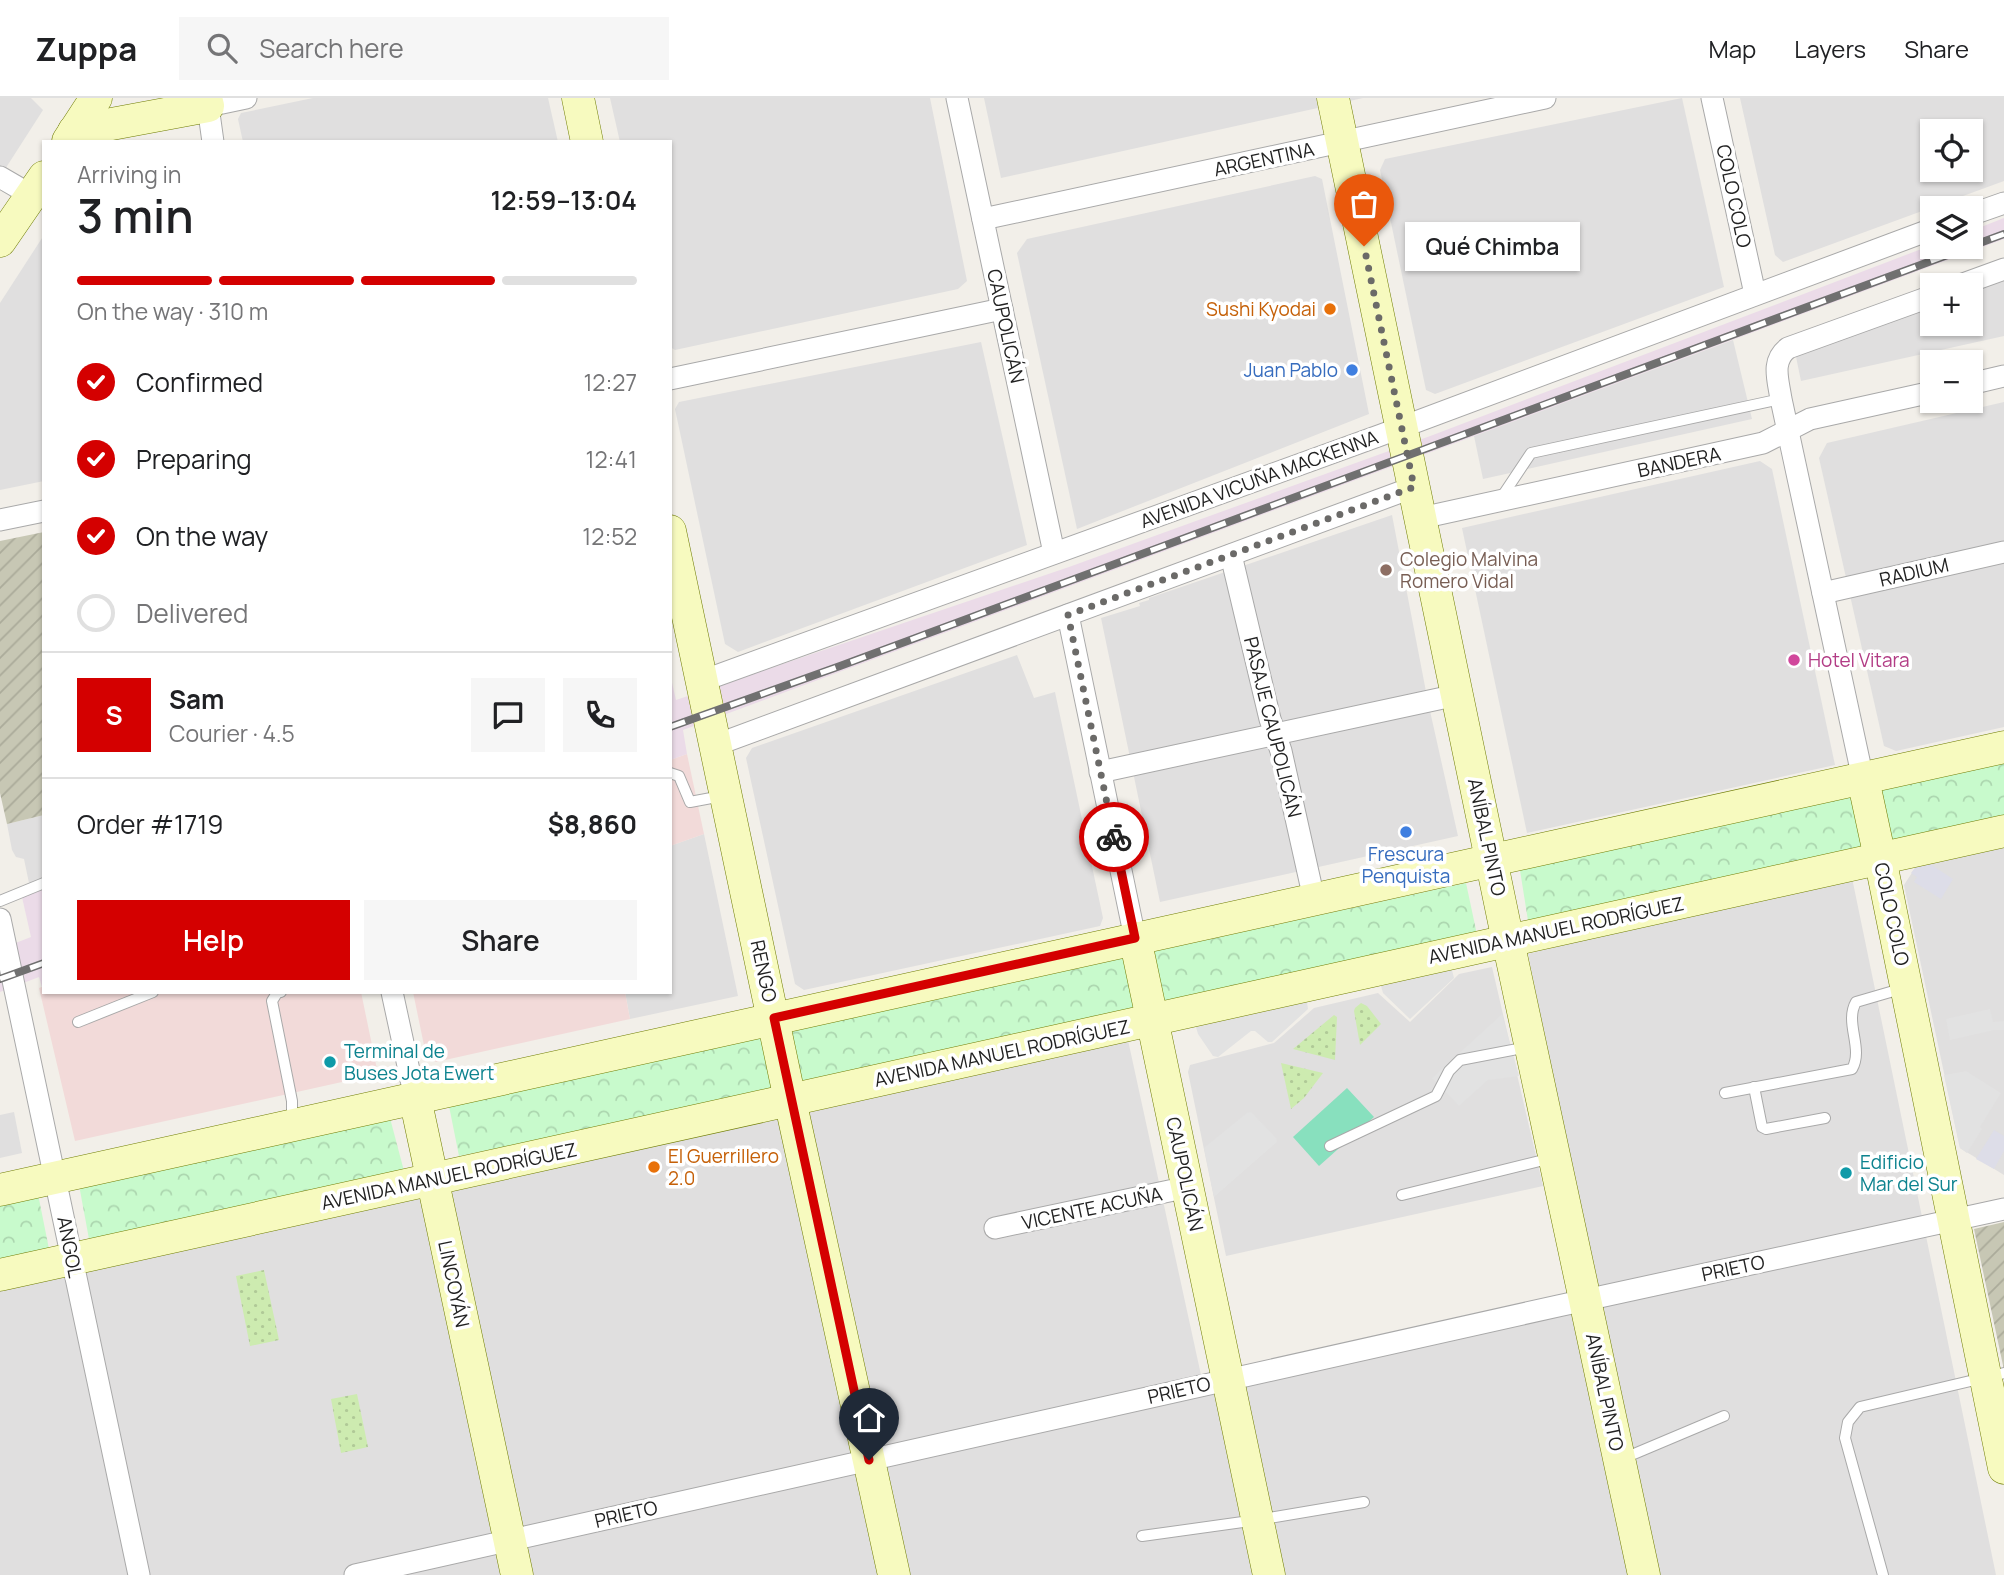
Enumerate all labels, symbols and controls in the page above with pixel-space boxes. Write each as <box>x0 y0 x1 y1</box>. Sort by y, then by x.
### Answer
search box <box>179 17 669 80</box>
text: Zuppa <box>35 26 137 71</box>
icon: search <box>203 29 241 67</box>
text: Search here <box>259 30 404 66</box>
text: Map <box>1709 32 1756 65</box>
text: Layers <box>1794 32 1866 65</box>
text: Share <box>1904 32 1969 65</box>
map controls <box>1920 119 1983 413</box>
button: locate <box>1920 119 1983 182</box>
street label: ARGENTINA <box>1211 136 1317 182</box>
street label: COLO COLO <box>1710 142 1758 250</box>
text: Arriving in <box>77 158 182 190</box>
pin <box>1334 174 1394 246</box>
text: 12:59–13:04 <box>490 182 637 218</box>
text: 3 min <box>77 184 194 247</box>
icon: bag <box>1345 185 1383 223</box>
button: layers <box>1920 196 1983 259</box>
callout: Qué Chimba <box>1406 222 1581 270</box>
text: Qué Chimba <box>1426 230 1559 262</box>
street label: CAUPOLICÁN <box>981 267 1031 385</box>
button: + <box>1920 273 1983 336</box>
text: On the way · 310 m <box>77 295 268 327</box>
place label: Sushi Kyodai <box>1206 296 1316 322</box>
marker: Sushi Kyodai <box>1322 301 1338 317</box>
button: − <box>1920 350 1983 413</box>
place label: Juan Pablo <box>1244 357 1338 383</box>
marker: Juan Pablo <box>1344 362 1360 378</box>
icon: check <box>77 363 115 401</box>
text: Confirmed <box>136 364 263 400</box>
text: 12:27 <box>583 366 637 398</box>
street label: AVENIDA VICUÑA MACKENNA <box>1136 424 1382 534</box>
icon: check <box>77 440 115 478</box>
text: Preparing <box>136 441 252 477</box>
street label: BANDERA <box>1635 441 1723 483</box>
text: 12:41 <box>586 443 637 475</box>
icon: check <box>77 517 115 555</box>
text: On the way <box>136 518 268 554</box>
text: 12:52 <box>582 520 637 552</box>
place label: Colegio Malvina Romero Vidal <box>1400 546 1538 594</box>
street label: RADIUM <box>1877 551 1951 593</box>
marker: Colegio Malvina Romero Vidal <box>1378 562 1394 578</box>
text: Delivered <box>136 595 248 631</box>
street label: PASAJE CAUPOLICÁN <box>1238 634 1308 820</box>
place label: Hotel Vitara <box>1808 647 1910 673</box>
marker: Hotel Vitara <box>1786 652 1802 668</box>
button: chat <box>471 678 545 752</box>
button: phone <box>563 678 637 752</box>
text: Sam <box>169 681 224 717</box>
text: S <box>105 697 123 733</box>
text: Courier · 4.5 <box>169 717 295 749</box>
street label: ANÍBAL PINTO <box>1462 776 1512 898</box>
courier <box>1079 802 1149 872</box>
text: Order #1719 <box>77 806 224 842</box>
text: $8,860 <box>548 806 637 842</box>
icon: bike <box>1095 818 1133 856</box>
marker: Frescura Penquista <box>1398 824 1414 840</box>
place label: Frescura Penquista <box>1362 841 1450 889</box>
street label: COLO COLO <box>1868 860 1916 968</box>
street label: AVENIDA MANUEL RODRÍGUEZ <box>1426 890 1686 970</box>
button: Help <box>77 900 350 980</box>
button: Share <box>364 900 637 980</box>
street label: RENGO <box>745 938 783 1005</box>
street label: AVENIDA MANUEL RODRÍGUEZ <box>872 1013 1132 1093</box>
place label: Terminal de Buses Jota Ewert <box>344 1038 494 1086</box>
marker: Terminal de Buses Jota Ewert <box>322 1054 338 1070</box>
street label: CAUPOLICÁN <box>1160 1115 1210 1233</box>
street label: AVENIDA MANUEL RODRÍGUEZ <box>319 1136 579 1216</box>
place label: El Guerrillero 2.0 <box>668 1143 779 1191</box>
place label: Edificio Mar del Sur <box>1860 1149 1958 1197</box>
marker: El Guerrillero 2.0 <box>646 1159 662 1175</box>
marker: Edificio Mar del Sur <box>1838 1165 1854 1181</box>
street label: VICENTE ACUÑA <box>1019 1180 1165 1236</box>
street label: ANGOL <box>51 1214 89 1280</box>
street label: LINCOYÁN <box>432 1238 476 1330</box>
street label: PRIETO <box>1699 1249 1767 1287</box>
street label: ANÍBAL PINTO <box>1580 1331 1630 1453</box>
street label: PRIETO <box>1145 1370 1213 1410</box>
pin <box>839 1388 899 1460</box>
icon: home <box>850 1399 888 1437</box>
street label: PRIETO <box>592 1494 660 1534</box>

